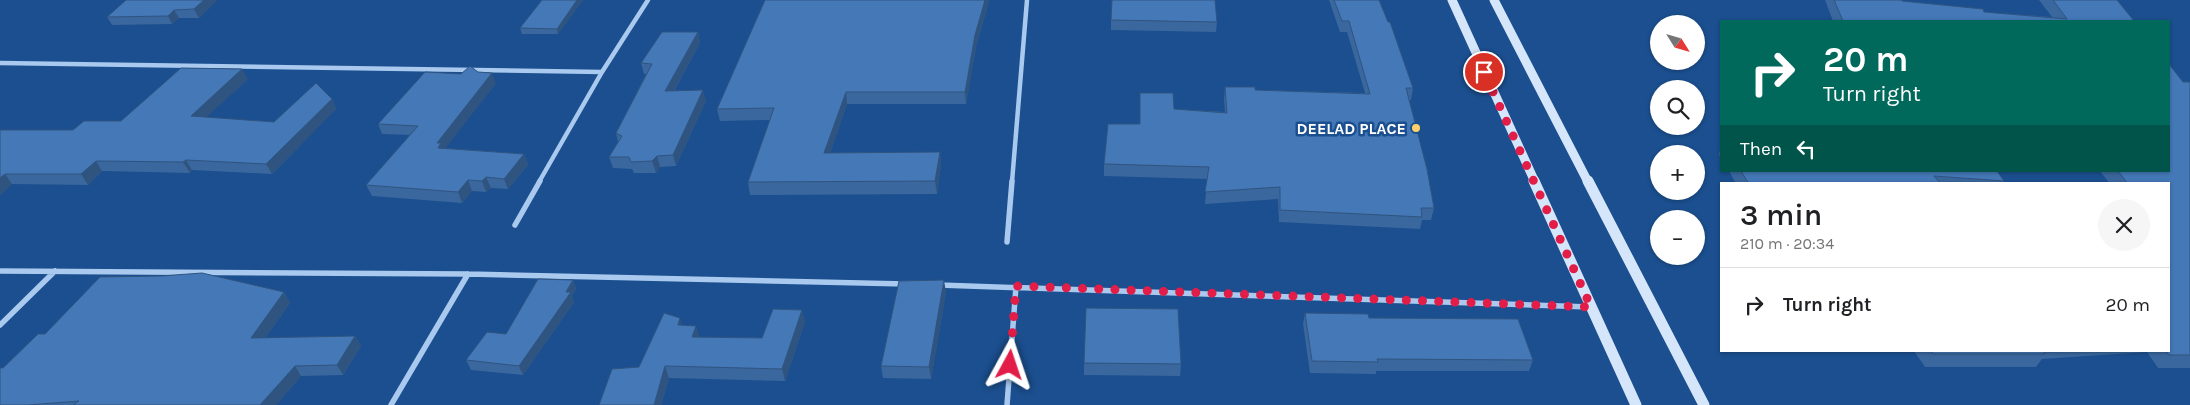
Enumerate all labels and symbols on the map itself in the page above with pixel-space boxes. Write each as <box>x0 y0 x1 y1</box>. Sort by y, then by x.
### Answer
north arrow <box>1650 15 1705 70</box>
pin <box>1463 51 1505 93</box>
place label: DEELAD PLACE <box>1297 119 1406 138</box>
marker: DEELAD PLACE <box>1410 122 1422 134</box>
position arrow <box>983 338 1035 390</box>

